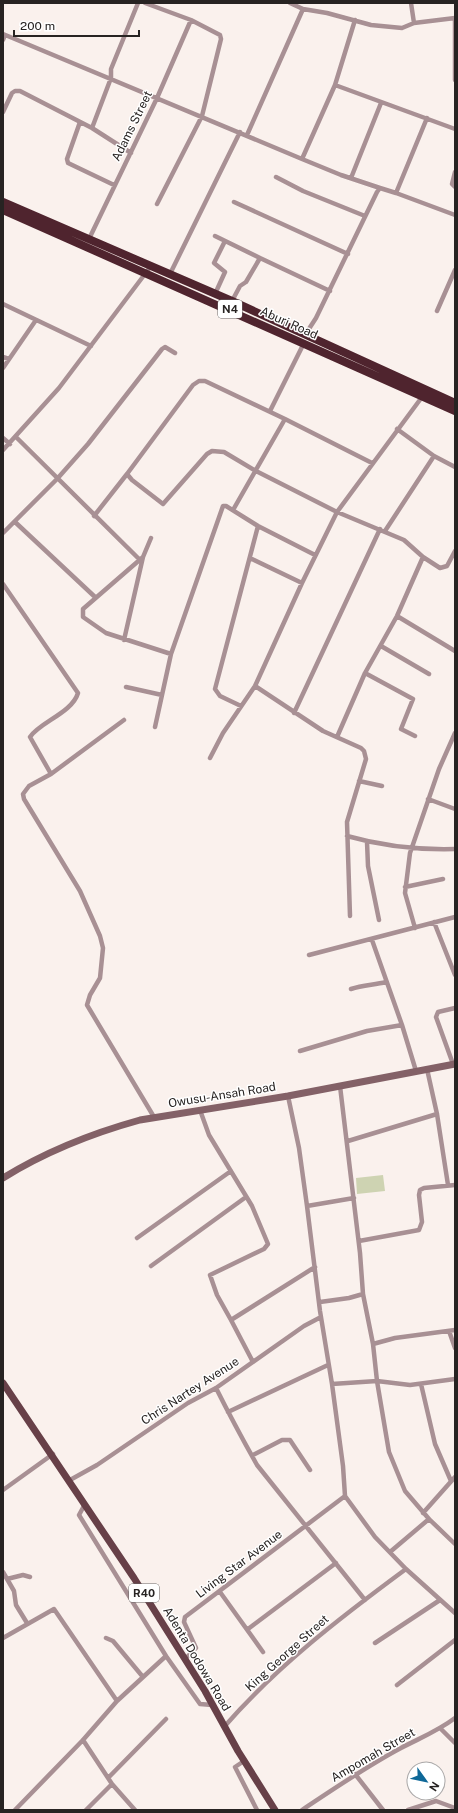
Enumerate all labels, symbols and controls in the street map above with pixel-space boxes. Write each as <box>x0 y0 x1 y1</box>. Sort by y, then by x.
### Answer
scale bar <box>14 12 139 38</box>
text: 200 m <box>20 19 55 33</box>
street label: Adams Street <box>109 88 155 163</box>
road number: N4 <box>218 300 242 318</box>
street label: Aburi Road <box>258 304 320 342</box>
street label: Owusu-Ansah Road <box>167 1080 277 1110</box>
street label: Chris Nartey Avenue <box>139 1354 242 1428</box>
street label: Living Star Avenue <box>193 1527 285 1601</box>
road number: R40 <box>129 1584 159 1602</box>
street label: Adenta Dodowa Road <box>160 1604 234 1714</box>
street label: King George Street <box>242 1612 332 1694</box>
street label: Ampomah Street <box>328 1725 418 1785</box>
north arrow <box>406 1761 446 1801</box>
text: N <box>427 1780 442 1793</box>

